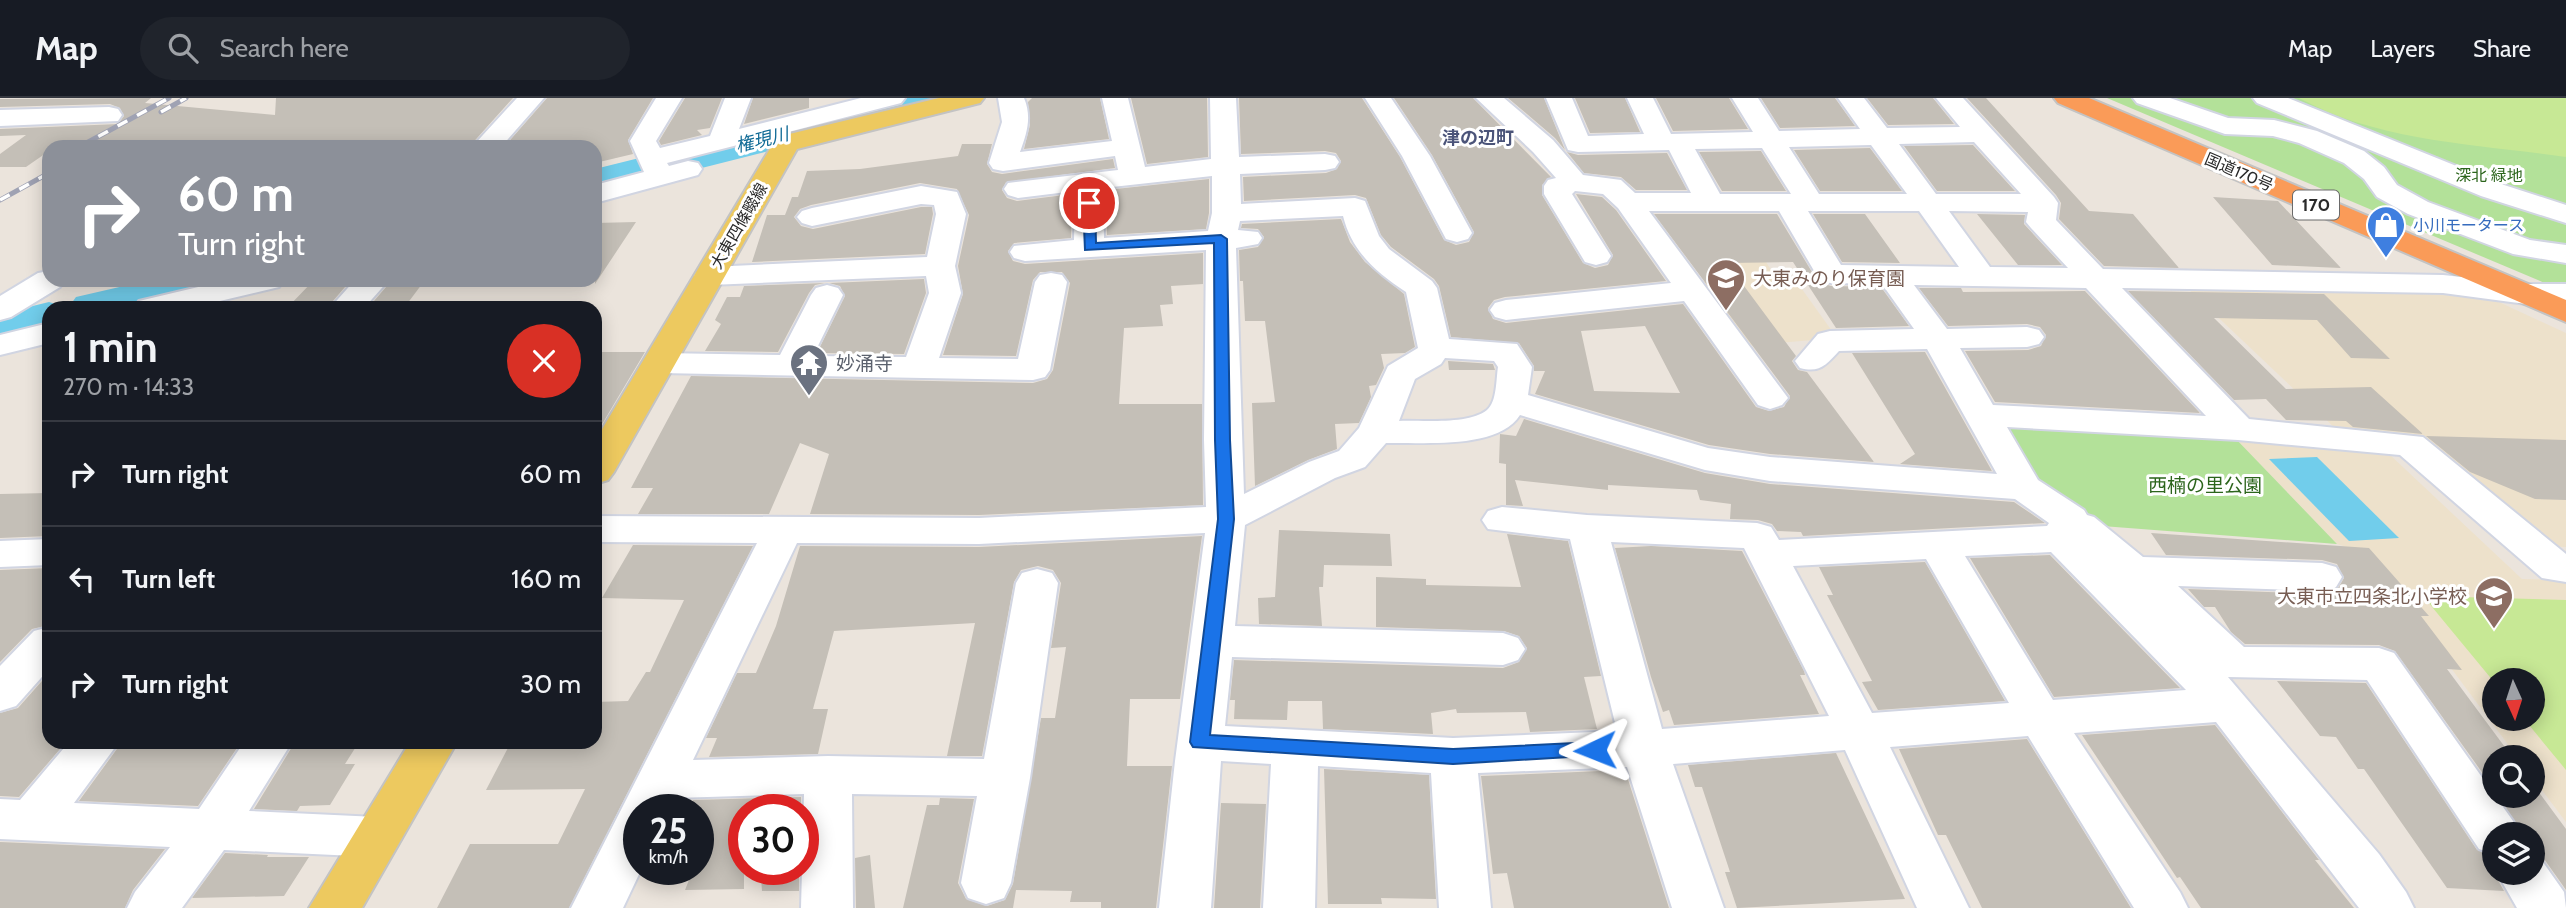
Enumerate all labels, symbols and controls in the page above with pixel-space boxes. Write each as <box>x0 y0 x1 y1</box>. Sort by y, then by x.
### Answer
search box <box>140 17 630 80</box>
text: Map <box>35 28 98 68</box>
icon: search <box>164 29 202 67</box>
text: Search here <box>220 32 349 64</box>
text: Map <box>2288 34 2332 63</box>
text: Layers <box>2370 34 2435 63</box>
text: Share <box>2473 34 2531 63</box>
water label: 権現川 <box>733 122 793 157</box>
district label: 津の辺町 <box>1442 127 1514 149</box>
street label: 国道170号 <box>2202 149 2276 195</box>
text: 60 m <box>178 164 294 223</box>
park label: 深北 緑地 <box>2455 166 2523 185</box>
icon: right <box>63 168 154 259</box>
pin <box>1059 173 1119 233</box>
street label: 大東四條畷線 <box>707 180 771 272</box>
icon: arrive <box>1070 184 1108 222</box>
road number: 170 <box>2293 190 2339 220</box>
shop icon: 小川モータース <box>2365 204 2407 259</box>
place label: 小川モータース <box>2413 216 2524 235</box>
text: Turn right <box>178 224 305 263</box>
school or university icon: 大東みのり保育園 <box>1705 257 1747 312</box>
place label: 大東みのり保育園 <box>1753 267 1905 290</box>
text: 1 min <box>63 321 158 373</box>
button: close <box>507 324 581 398</box>
temple icon: 妙涌寺 <box>788 342 830 397</box>
place label: 妙涌寺 <box>836 352 893 375</box>
text: 270 m · 14:33 <box>63 373 194 401</box>
icon: right <box>63 455 101 493</box>
text: Turn right <box>122 458 228 490</box>
text: 60 m <box>519 458 581 490</box>
park label: 西楠の里公園 <box>2148 474 2262 497</box>
icon: left <box>63 560 101 598</box>
text: Turn left <box>122 563 215 595</box>
text: 160 m <box>511 563 581 595</box>
school or university icon: 大東市立四条北小学校 <box>2473 575 2515 630</box>
place label: 大東市立四条北小学校 <box>2277 585 2467 608</box>
icon: right <box>63 665 101 703</box>
text: Turn right <box>122 668 228 700</box>
text: 30 m <box>520 668 581 700</box>
north arrow <box>2482 668 2544 732</box>
map controls <box>2482 668 2545 885</box>
position arrow <box>1558 713 1632 787</box>
button: search <box>2482 745 2545 808</box>
speed limit sign: 30 <box>728 794 819 885</box>
text: 25 <box>650 809 687 852</box>
button: layers <box>2482 822 2545 885</box>
text: km/h <box>649 846 688 868</box>

